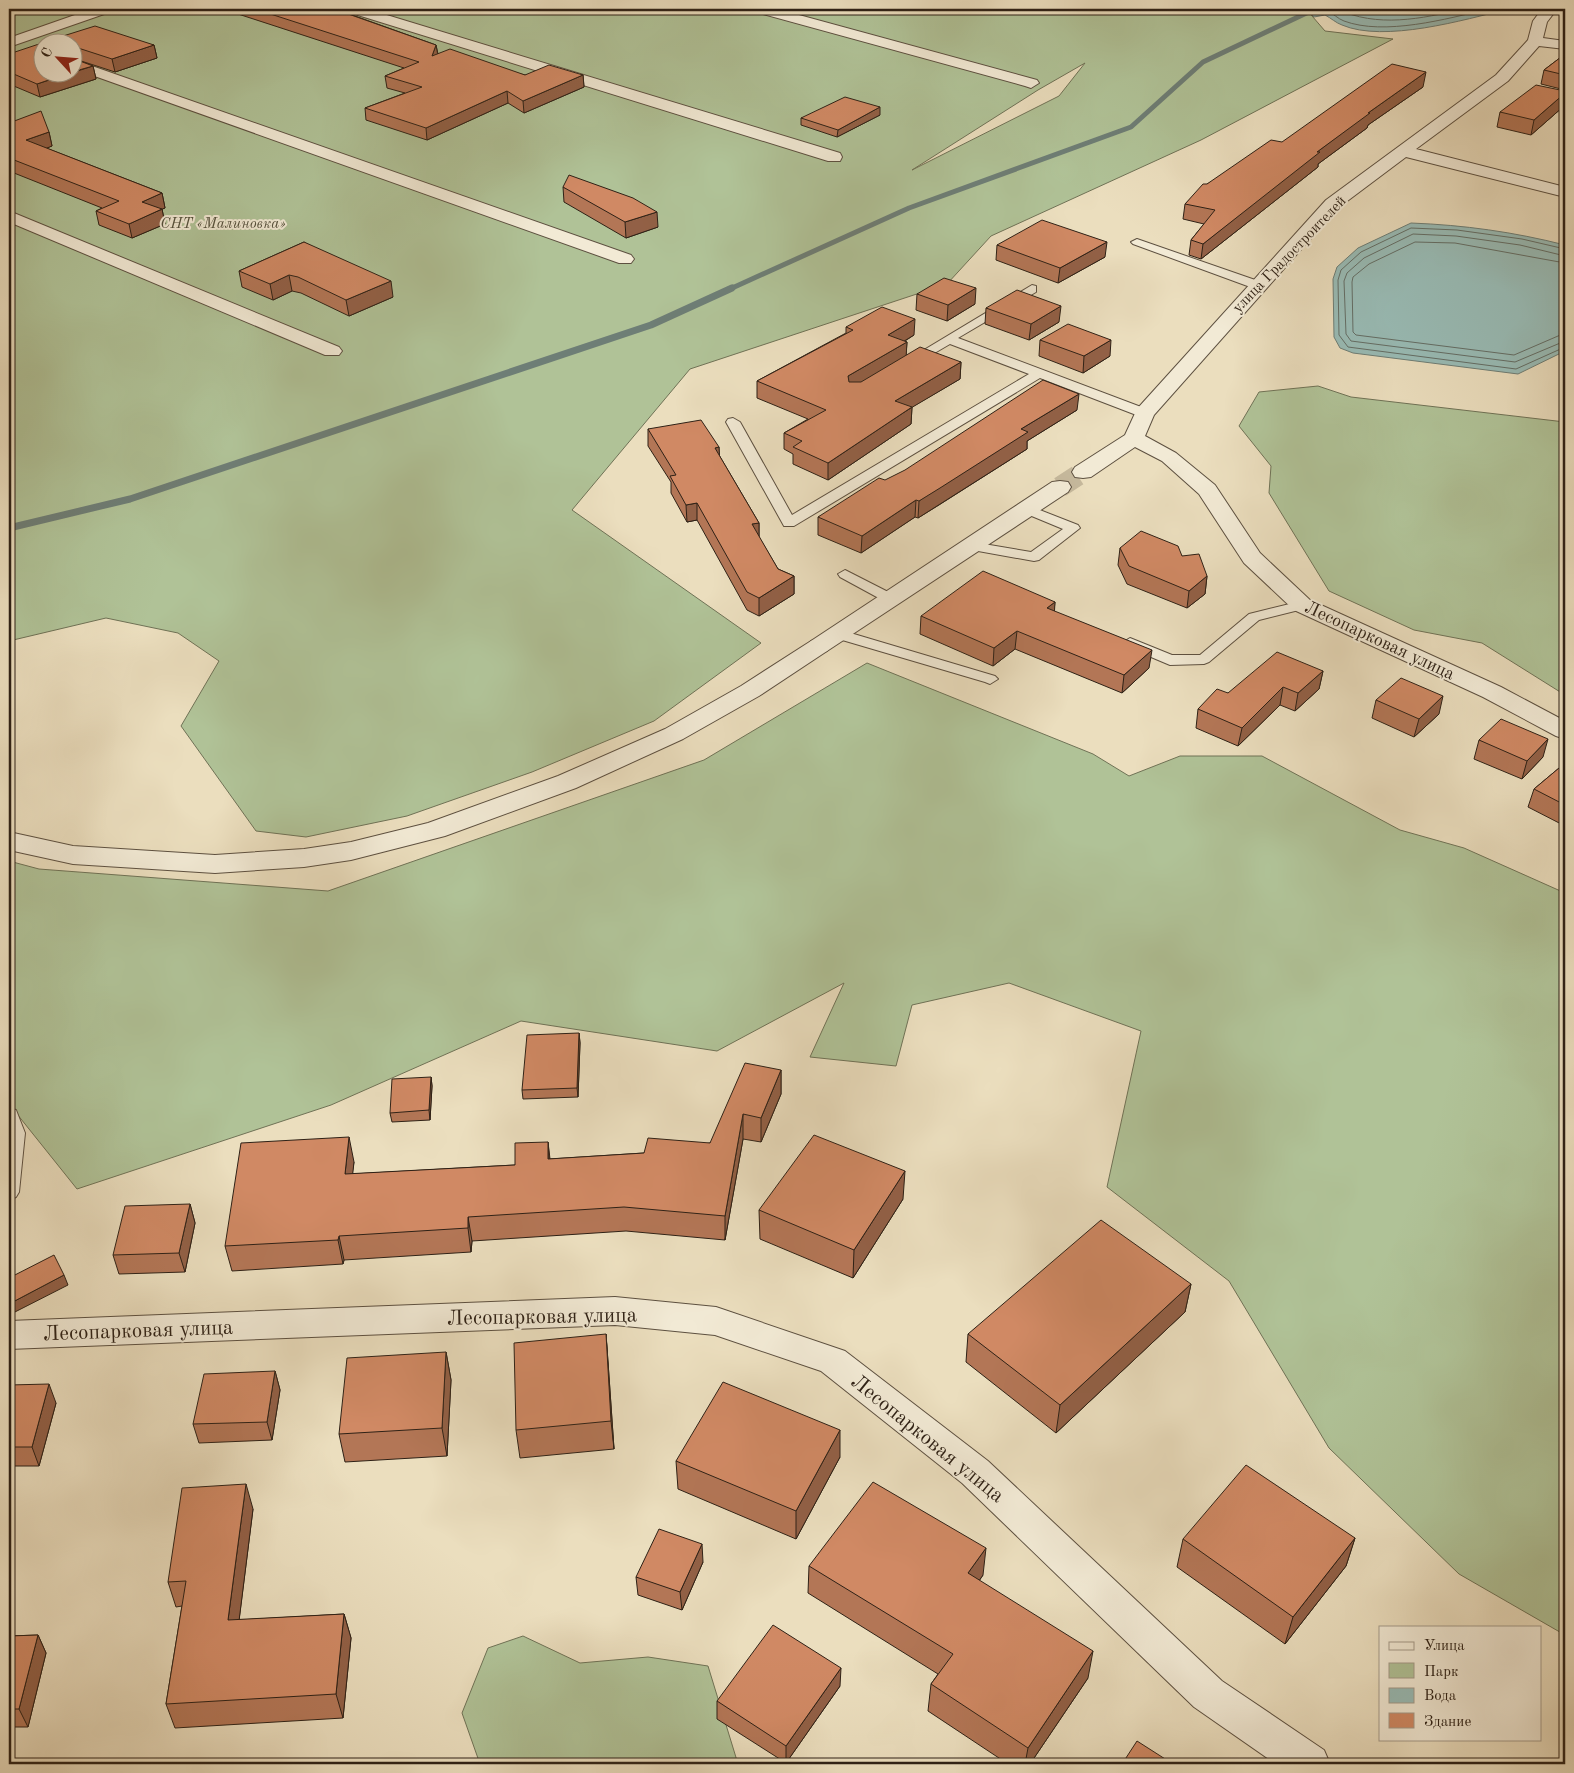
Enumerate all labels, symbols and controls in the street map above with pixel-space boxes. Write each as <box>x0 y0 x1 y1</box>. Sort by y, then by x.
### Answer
north arrow <box>32 32 82 82</box>
text: С <box>39 46 56 60</box>
street label: улица Градостроителей <box>1231 194 1350 316</box>
park label: СНТ «Малиновка» <box>160 217 286 232</box>
street label: Лесопарковая улица <box>1302 598 1457 684</box>
street label: Лесопарковая улица <box>447 1305 637 1330</box>
street label: Лесопарковая улица <box>43 1318 233 1345</box>
street label: Лесопарковая улица <box>847 1371 1008 1507</box>
legend <box>1379 1626 1542 1740</box>
text: Улица <box>1424 1639 1465 1654</box>
text: Парк <box>1424 1665 1459 1680</box>
text: Вода <box>1424 1689 1457 1704</box>
text: Здание <box>1424 1715 1471 1730</box>

